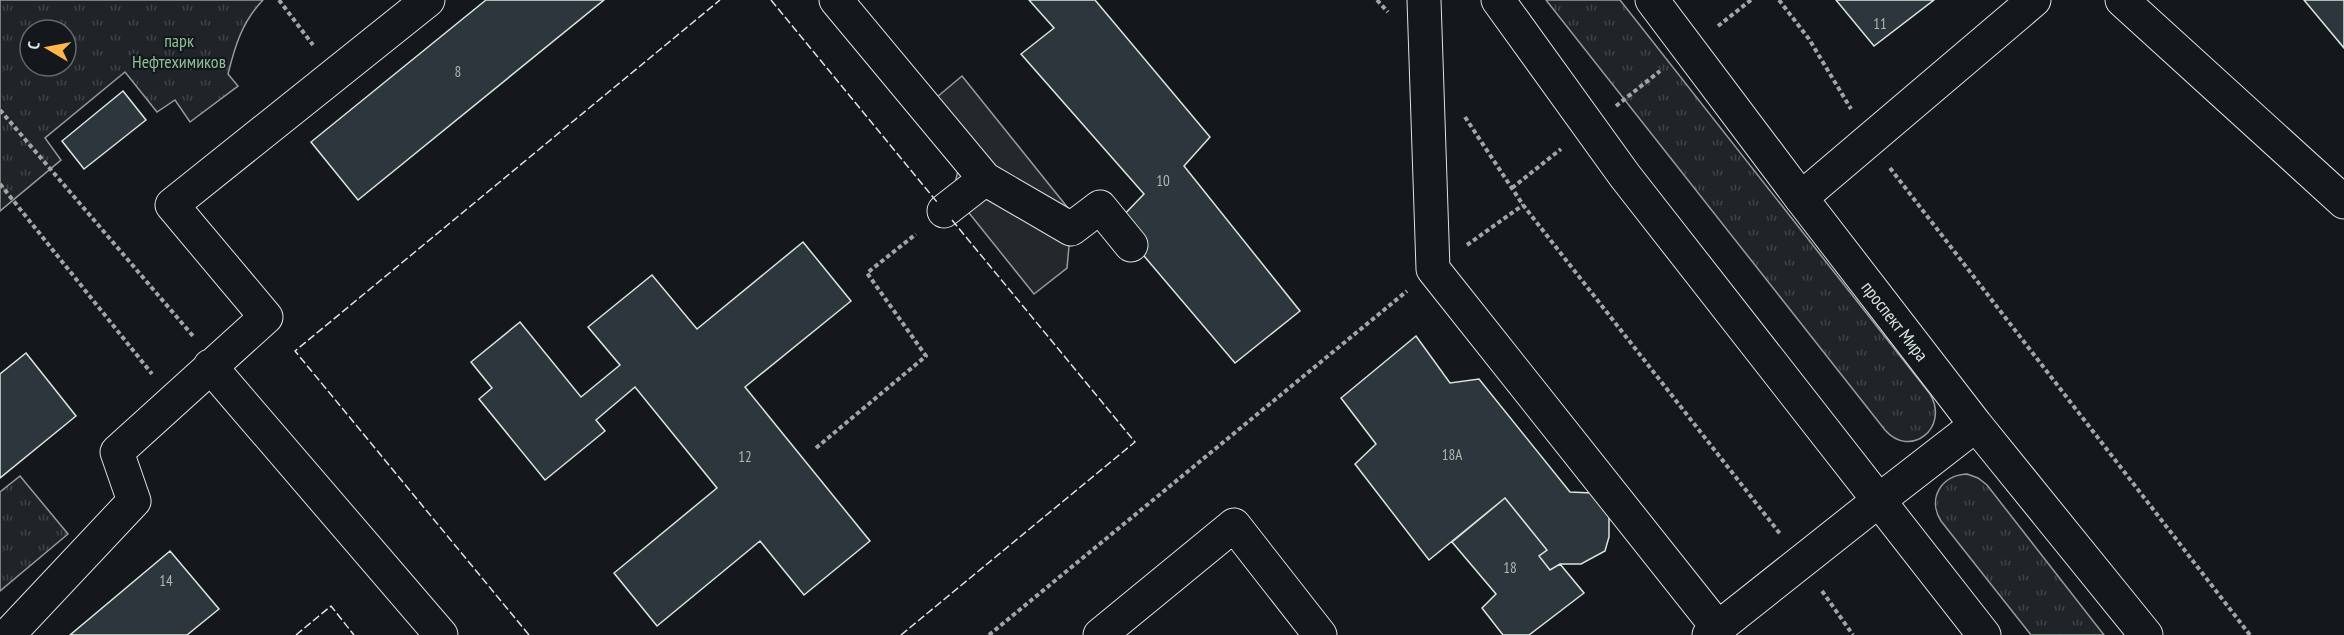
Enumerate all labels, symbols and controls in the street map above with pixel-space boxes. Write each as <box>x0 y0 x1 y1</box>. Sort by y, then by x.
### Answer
house number: 11 <box>1873 14 1887 33</box>
north arrow <box>18 18 78 78</box>
park label: парк Нефтехимиков <box>132 29 226 73</box>
text: С <box>23 39 44 51</box>
house number: 8 <box>455 62 461 81</box>
house number: 10 <box>1156 171 1170 190</box>
street label: проспект Мира <box>1857 276 1933 366</box>
house number: 18А <box>1442 445 1463 464</box>
house number: 12 <box>738 447 752 466</box>
house number: 18 <box>1503 558 1517 577</box>
house number: 14 <box>159 571 173 590</box>

